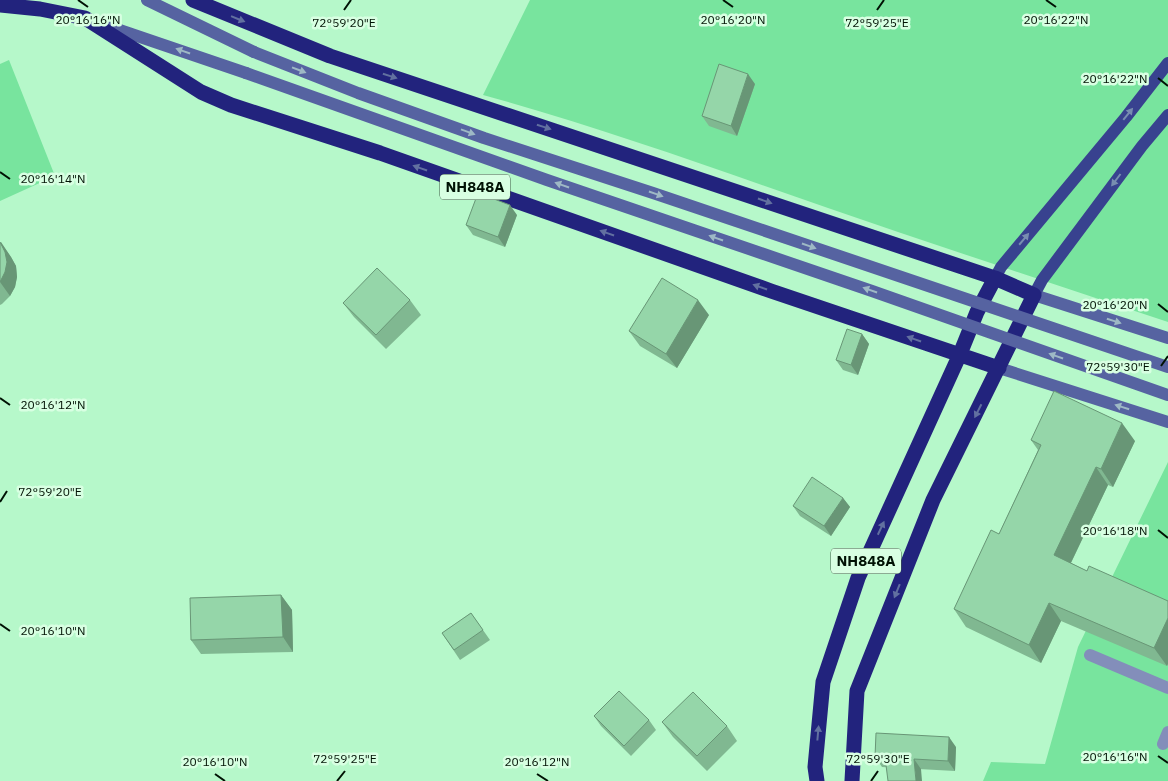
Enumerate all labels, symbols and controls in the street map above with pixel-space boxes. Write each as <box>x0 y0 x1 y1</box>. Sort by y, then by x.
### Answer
text: 20°16'16"N <box>55 12 121 27</box>
text: 20°16'20"N <box>700 12 766 27</box>
text: 20°16'22"N <box>1023 12 1089 27</box>
one-way arrow <box>231 15 245 23</box>
text: 72°59'20"E <box>312 15 376 30</box>
text: 72°59'25"E <box>845 15 909 30</box>
one-way arrow <box>175 47 190 55</box>
one-way arrow <box>292 66 307 74</box>
text: 20°16'22"N <box>1082 71 1148 86</box>
one-way arrow <box>383 72 398 80</box>
one-way arrow <box>1122 108 1133 121</box>
one-way arrow <box>537 124 552 131</box>
one-way arrow <box>461 128 476 136</box>
one-way arrow <box>413 164 428 171</box>
text: 20°16'14"N <box>20 171 86 186</box>
road number: NH848A <box>440 174 510 200</box>
one-way arrow <box>1111 174 1121 187</box>
one-way arrow <box>554 181 569 189</box>
one-way arrow <box>648 190 663 198</box>
one-way arrow <box>758 197 773 205</box>
one-way arrow <box>599 229 614 236</box>
one-way arrow <box>1018 233 1029 246</box>
one-way arrow <box>708 234 723 241</box>
one-way arrow <box>802 243 817 250</box>
one-way arrow <box>752 283 767 291</box>
one-way arrow <box>862 286 877 293</box>
text: 20°16'20"N <box>1082 297 1148 312</box>
one-way arrow <box>1106 318 1121 325</box>
one-way arrow <box>906 335 921 343</box>
one-way arrow <box>1048 352 1063 360</box>
text: 72°59'30"E <box>1086 359 1150 374</box>
text: 20°16'12"N <box>20 397 86 412</box>
one-way arrow <box>1114 403 1129 411</box>
one-way arrow <box>973 404 981 418</box>
text: 72°59'20"E <box>18 484 82 499</box>
one-way arrow <box>877 521 885 535</box>
text: 20°16'18"N <box>1082 523 1148 538</box>
road number: NH848A <box>831 548 901 574</box>
one-way arrow <box>893 584 900 599</box>
text: 20°16'10"N <box>20 623 86 638</box>
one-way arrow <box>814 724 822 740</box>
text: 20°16'16"N <box>1082 749 1148 764</box>
text: 72°59'25"E <box>313 751 377 766</box>
text: 72°59'30"E <box>846 751 910 766</box>
text: 20°16'10"N <box>182 754 248 769</box>
text: 20°16'12"N <box>504 754 570 769</box>

